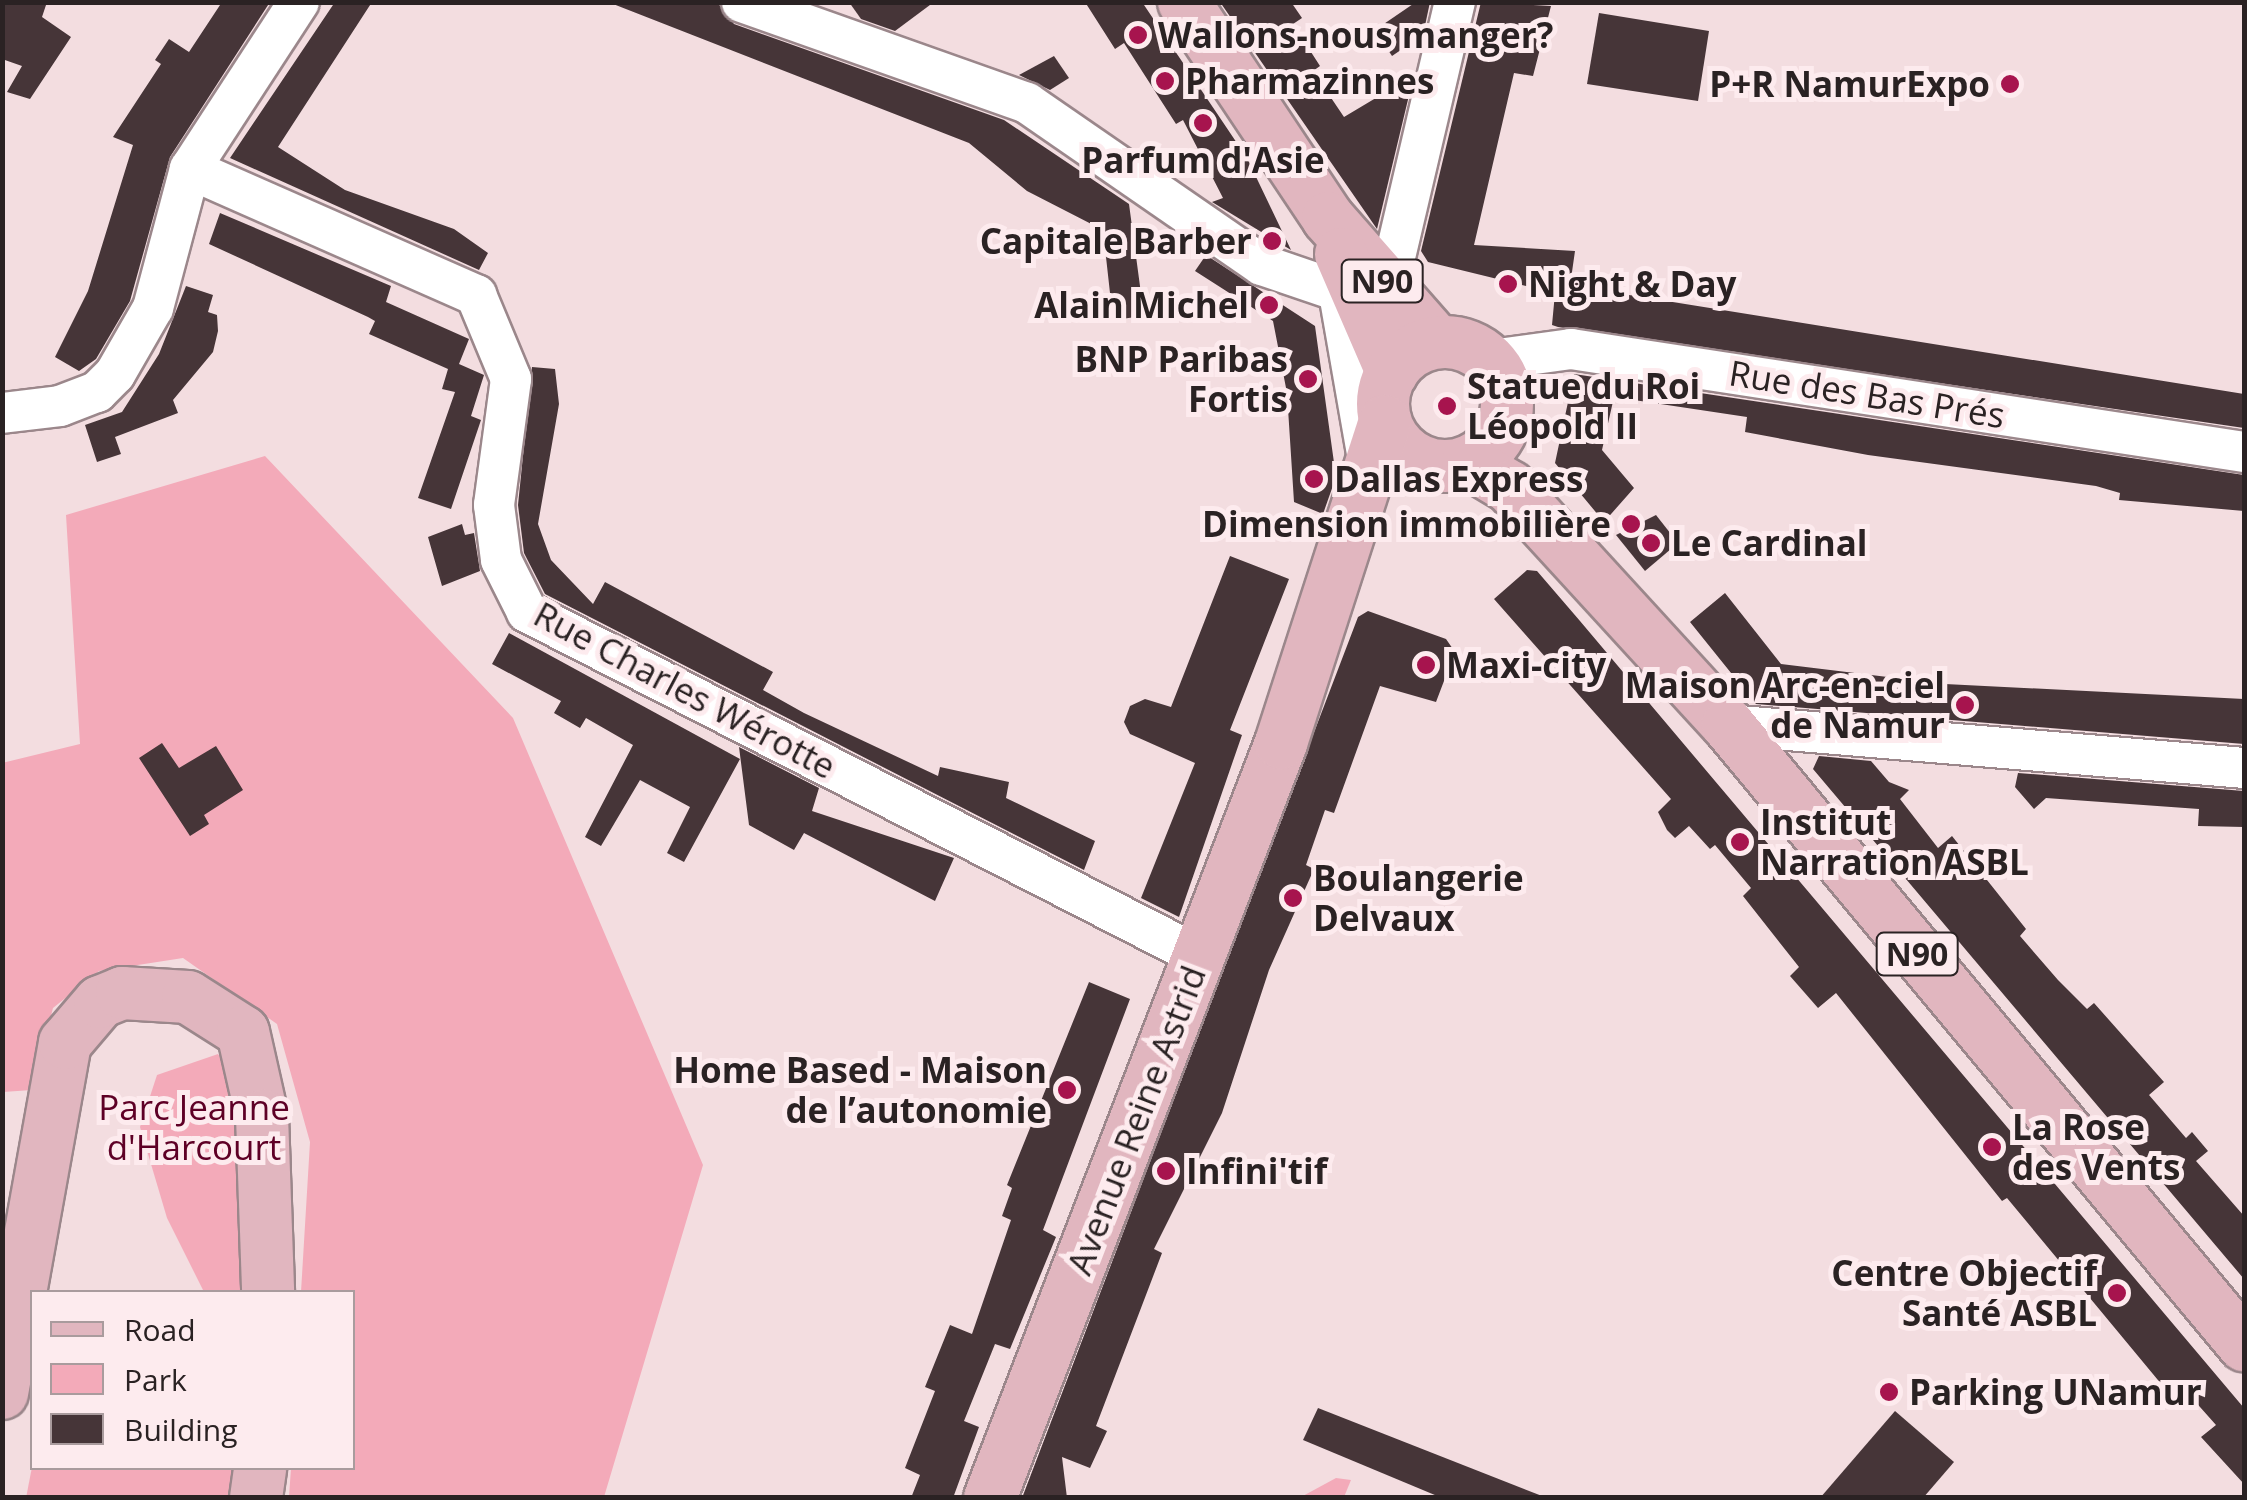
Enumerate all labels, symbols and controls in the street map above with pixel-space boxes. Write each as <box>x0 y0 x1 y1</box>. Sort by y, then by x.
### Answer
place label: Wallons-nous manger? <box>1158 14 1553 56</box>
marker: Wallons-nous manger? <box>1127 24 1149 46</box>
place label: Pharmazinnes <box>1185 60 1434 102</box>
place label: P+R NamurExpo <box>1709 63 1990 105</box>
marker: Pharmazinnes <box>1154 70 1176 92</box>
marker: P+R NamurExpo <box>1999 73 2021 95</box>
marker: Parfum d'Asie <box>1192 112 1214 134</box>
place label: Parfum d'Asie <box>1081 139 1325 181</box>
place label: Capitale Barber <box>980 220 1252 262</box>
marker: Capitale Barber <box>1261 230 1283 252</box>
road number: N90 <box>1340 254 1424 308</box>
place label: Night & Day <box>1528 263 1736 305</box>
marker: Night & Day <box>1497 273 1519 295</box>
place label: Alain Michel <box>1034 284 1249 326</box>
marker: Alain Michel <box>1258 294 1280 316</box>
place label: BNP Paribas Fortis <box>1075 338 1288 420</box>
street label: Rue des Bas Prés <box>1726 352 2008 436</box>
place label: Statue du Roi Léopold II <box>1467 365 1700 447</box>
marker: BNP Paribas Fortis <box>1297 368 1319 390</box>
marker: Statue du Roi Léopold II <box>1436 395 1458 417</box>
place label: Dallas Express <box>1334 458 1583 500</box>
marker: Dallas Express <box>1303 468 1325 490</box>
place label: Dimension immobilière <box>1202 503 1611 545</box>
marker: Dimension immobilière <box>1620 513 1642 535</box>
place label: Le Cardinal <box>1671 522 1868 564</box>
marker: Le Cardinal <box>1640 532 1662 554</box>
street label: Rue Charles Wérotte <box>527 593 843 787</box>
place label: Maxi-city <box>1446 644 1606 686</box>
marker: Maxi-city <box>1415 654 1437 676</box>
place label: Maison Arc-en-ciel de Namur <box>1625 664 1945 746</box>
marker: Maison Arc-en-ciel de Namur <box>1954 694 1976 716</box>
place label: Institut Narration ASBL <box>1760 801 2029 883</box>
marker: Institut Narration ASBL <box>1729 831 1751 853</box>
place label: Boulangerie Delvaux <box>1313 857 1524 939</box>
marker: Boulangerie Delvaux <box>1282 887 1304 909</box>
road number: N90 <box>1874 927 1960 981</box>
street label: Avenue Reine Astrid <box>1058 960 1214 1280</box>
place label: Home Based - Maison de l’autonomie <box>673 1049 1047 1131</box>
marker: Home Based - Maison de l’autonomie <box>1056 1079 1078 1101</box>
park label: Parc Jeanne d'Harcourt <box>98 1086 290 1168</box>
place label: La Rose des Vents <box>2012 1106 2180 1188</box>
marker: La Rose des Vents <box>1981 1136 2003 1158</box>
place label: Infini'tif <box>1186 1150 1327 1192</box>
marker: Infini'tif <box>1155 1160 1177 1182</box>
place label: Centre Objectif Santé ASBL <box>1831 1252 2097 1334</box>
marker: Centre Objectif Santé ASBL <box>2106 1282 2128 1304</box>
legend <box>30 1290 355 1470</box>
text: Road <box>124 1309 196 1350</box>
text: Park <box>124 1359 187 1400</box>
place label: Parking UNamur <box>1909 1371 2202 1413</box>
marker: Parking UNamur <box>1878 1381 1900 1403</box>
text: Building <box>124 1409 238 1450</box>

